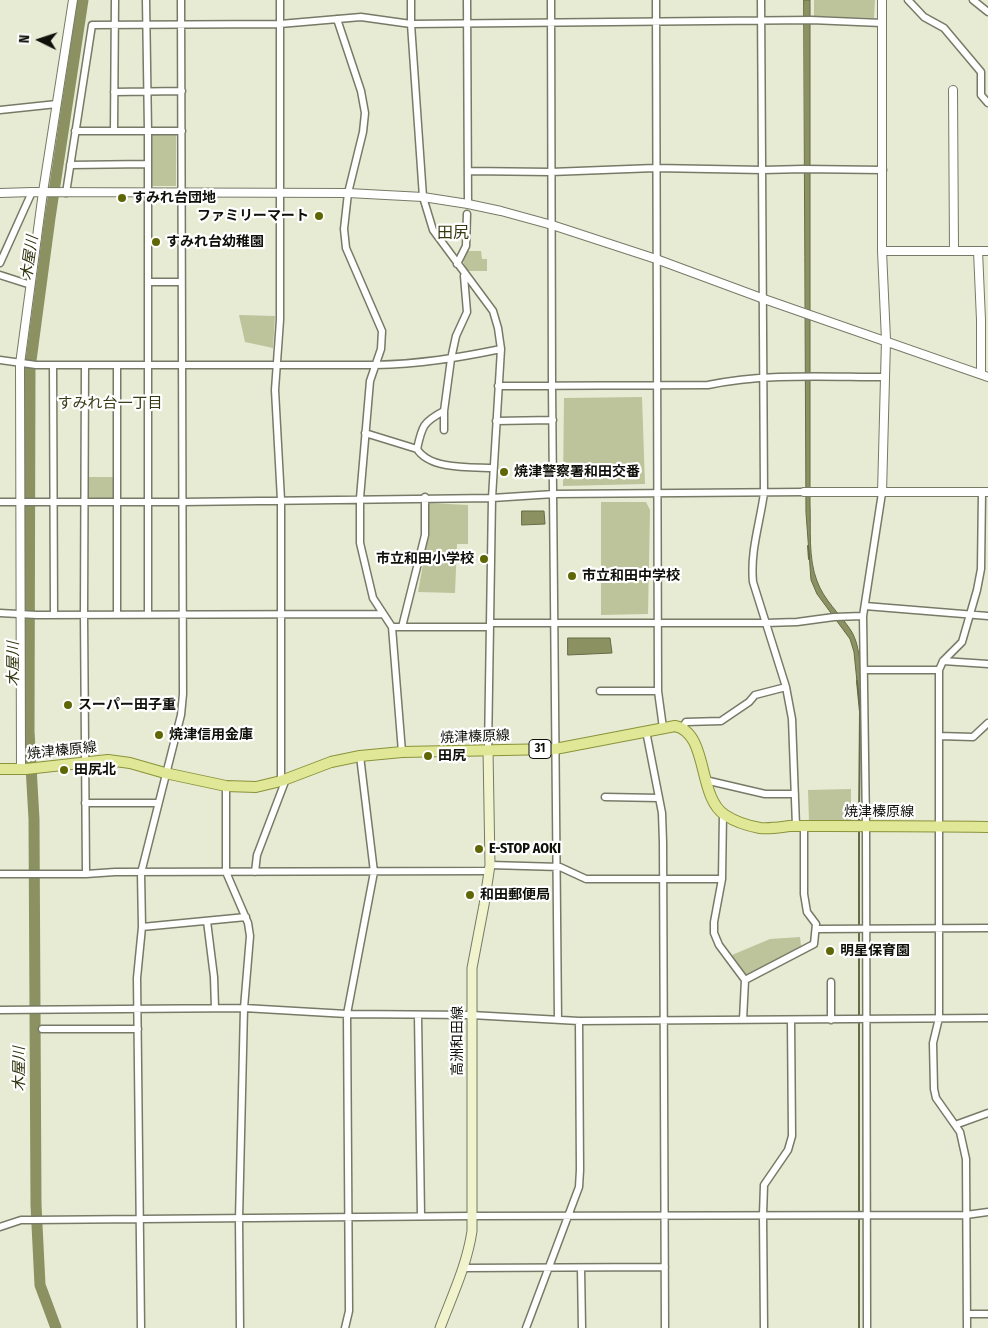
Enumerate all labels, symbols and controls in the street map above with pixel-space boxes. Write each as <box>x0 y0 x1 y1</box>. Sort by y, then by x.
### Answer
north arrow <box>15 15 65 65</box>
text: N <box>16 34 33 44</box>
place label: すみれ台団地 <box>132 190 216 206</box>
marker: すみれ台団地 <box>116 192 128 204</box>
place label: ファミリーマート <box>197 208 309 224</box>
marker: ファミリーマート <box>313 210 325 222</box>
district label: 田尻 <box>437 224 469 244</box>
water label: 木屋川 <box>18 234 42 282</box>
place label: すみれ台幼稚園 <box>166 234 264 250</box>
marker: すみれ台幼稚園 <box>150 236 162 248</box>
district label: すみれ台一丁目 <box>58 395 162 413</box>
place label: 焼津警察署和田交番 <box>514 464 640 480</box>
marker: 焼津警察署和田交番 <box>498 466 510 478</box>
place label: 市立和田小学校 <box>376 551 474 567</box>
marker: 市立和田小学校 <box>478 553 490 565</box>
place label: 市立和田中学校 <box>582 568 680 584</box>
marker: 市立和田中学校 <box>566 570 578 582</box>
water label: 木屋川 <box>5 642 23 686</box>
place label: スーパー田子重 <box>78 697 176 713</box>
marker: スーパー田子重 <box>62 699 74 711</box>
place label: 焼津信用金庫 <box>169 727 253 743</box>
street label: 焼津榛原線 <box>440 727 510 747</box>
marker: 焼津信用金庫 <box>153 729 165 741</box>
street label: 焼津榛原線 <box>26 739 98 763</box>
road number: 31 <box>529 740 551 759</box>
place label: 田尻 <box>438 748 466 764</box>
marker: 田尻 <box>422 750 434 762</box>
place label: 田尻北 <box>74 762 116 778</box>
marker: 田尻北 <box>58 764 70 776</box>
street label: 焼津榛原線 <box>844 804 914 820</box>
place label: E-STOP AOKI <box>489 841 561 857</box>
marker: E-STOP AOKI <box>473 843 485 855</box>
place label: 和田郵便局 <box>480 887 550 903</box>
marker: 和田郵便局 <box>464 889 476 901</box>
place label: 明星保育園 <box>840 943 910 959</box>
marker: 明星保育園 <box>824 945 836 957</box>
street label: 高洲和田線 <box>450 1006 466 1076</box>
water label: 木屋川 <box>11 1047 29 1091</box>

